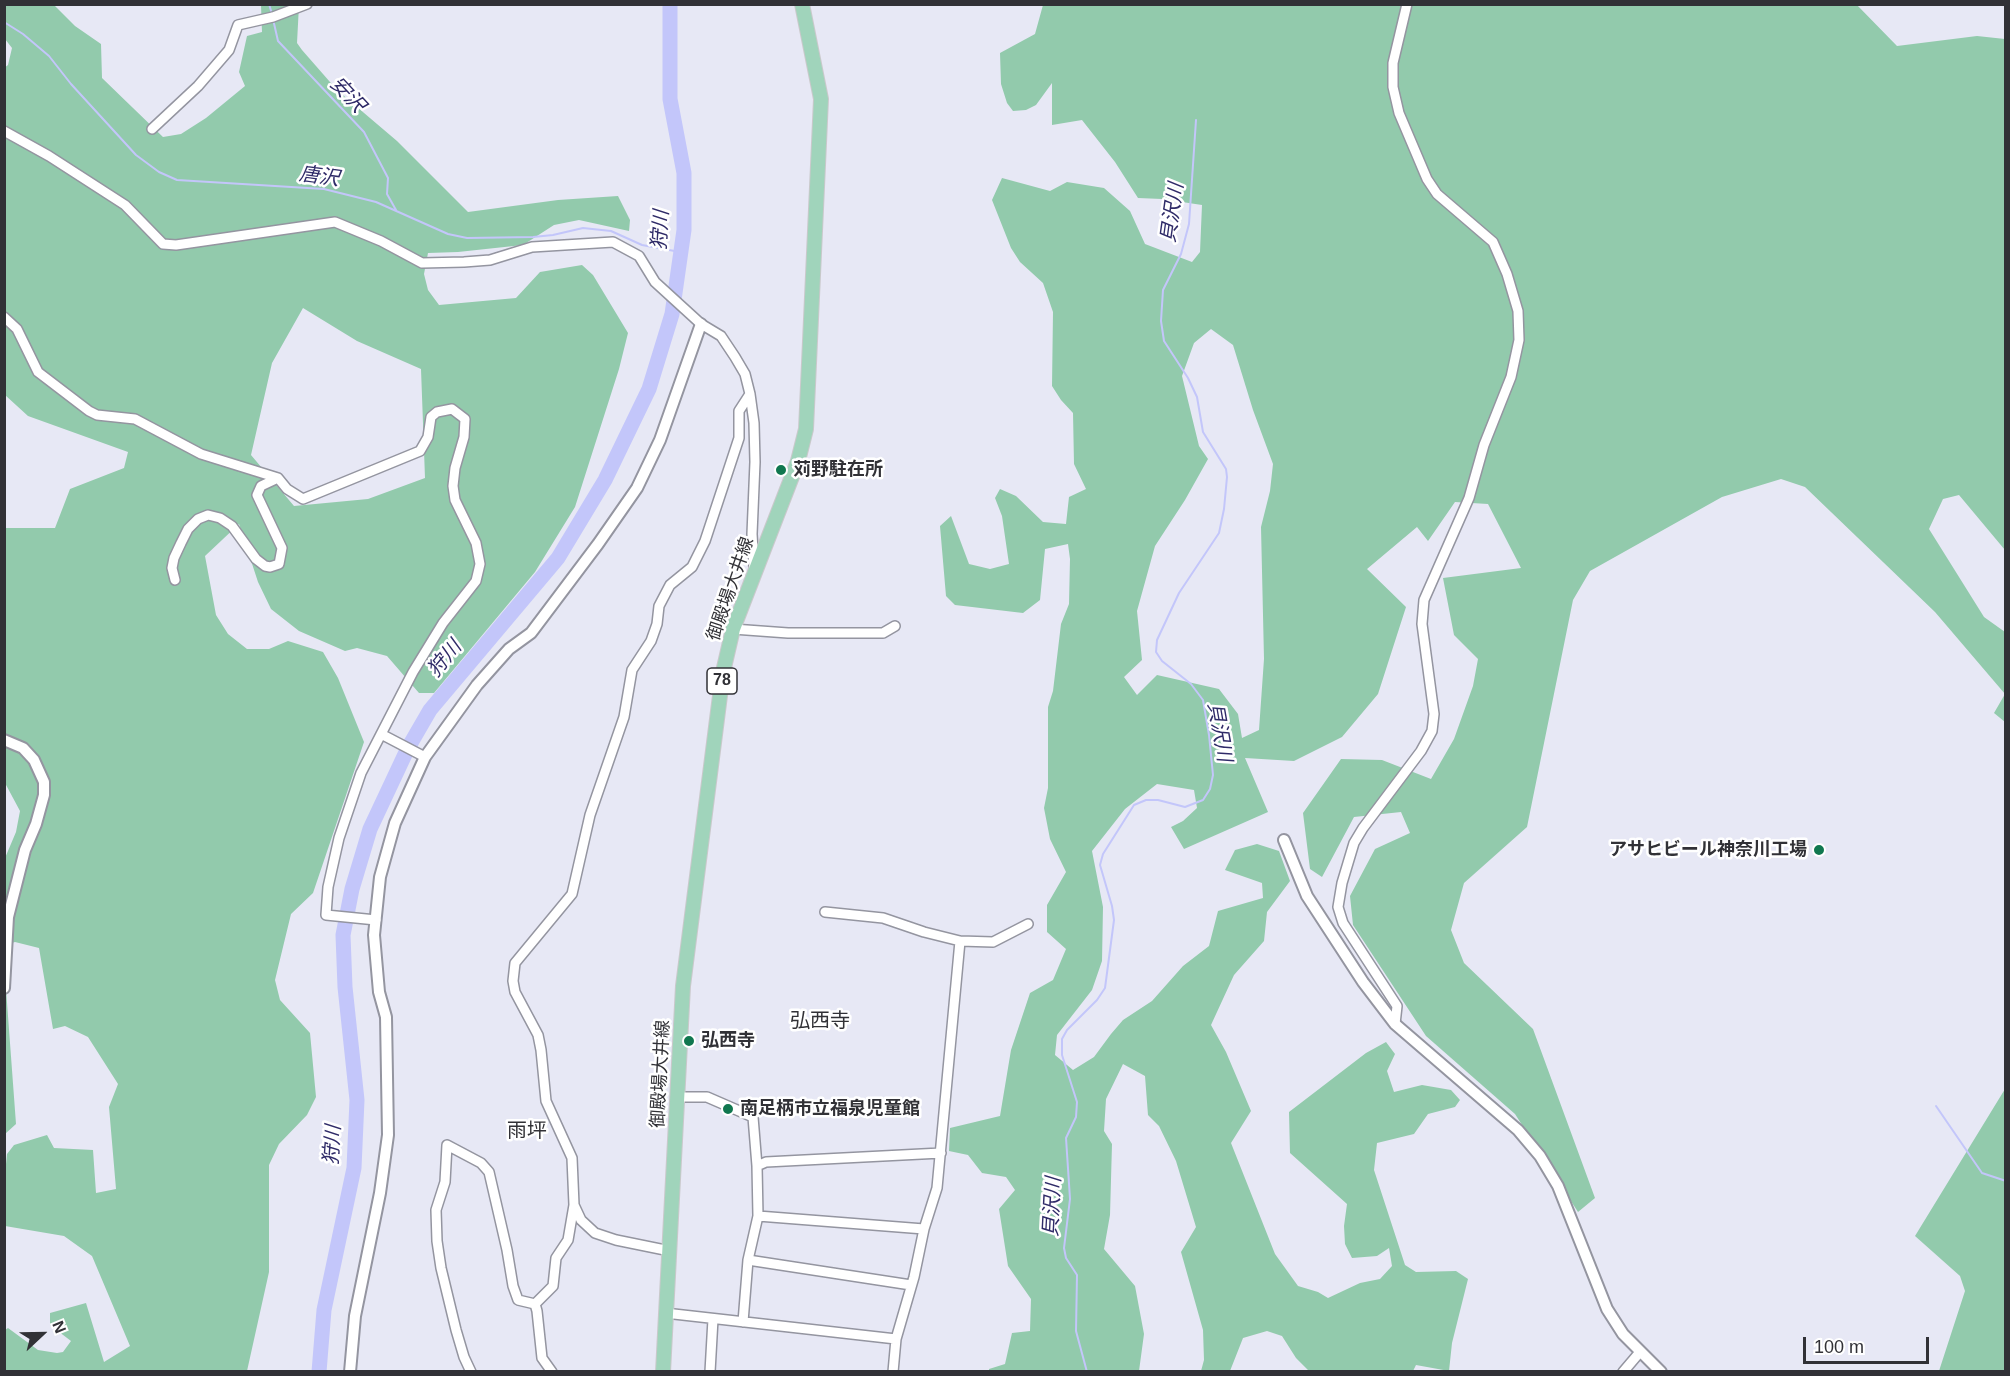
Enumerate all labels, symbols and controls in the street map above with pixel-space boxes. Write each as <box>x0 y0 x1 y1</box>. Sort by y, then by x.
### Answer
water label: 安沢 <box>325 72 369 118</box>
water label: 唐沢 <box>298 162 340 192</box>
water label: 貝沢川 <box>1157 182 1189 244</box>
water label: 狩川 <box>648 209 674 251</box>
place label: 苅野駐在所 <box>793 459 883 481</box>
marker: 苅野駐在所 <box>774 463 788 477</box>
street label: 御殿場大井線 <box>703 534 759 644</box>
water label: 狩川 <box>423 636 467 682</box>
road number: 78 <box>707 668 737 694</box>
water label: 貝沢川 <box>1202 700 1236 764</box>
place label: アサヒビール神奈川工場 <box>1609 839 1807 861</box>
marker: アサヒビール神奈川工場 <box>1812 843 1826 857</box>
district label: 弘西寺 <box>790 1009 850 1033</box>
street label: 御殿場大井線 <box>647 1020 675 1128</box>
place label: 弘西寺 <box>701 1030 755 1052</box>
marker: 弘西寺 <box>682 1034 696 1048</box>
place label: 南足柄市立福泉児童館 <box>740 1098 920 1120</box>
marker: 南足柄市立福泉児童館 <box>721 1102 735 1116</box>
district label: 雨坪 <box>507 1119 547 1143</box>
water label: 狩川 <box>320 1124 346 1166</box>
water label: 貝沢川 <box>1039 1176 1067 1238</box>
north arrow <box>12 1304 72 1364</box>
text: N <box>49 1319 69 1336</box>
scale bar <box>1806 1325 1932 1363</box>
text: 100 m <box>1814 1337 1864 1357</box>

